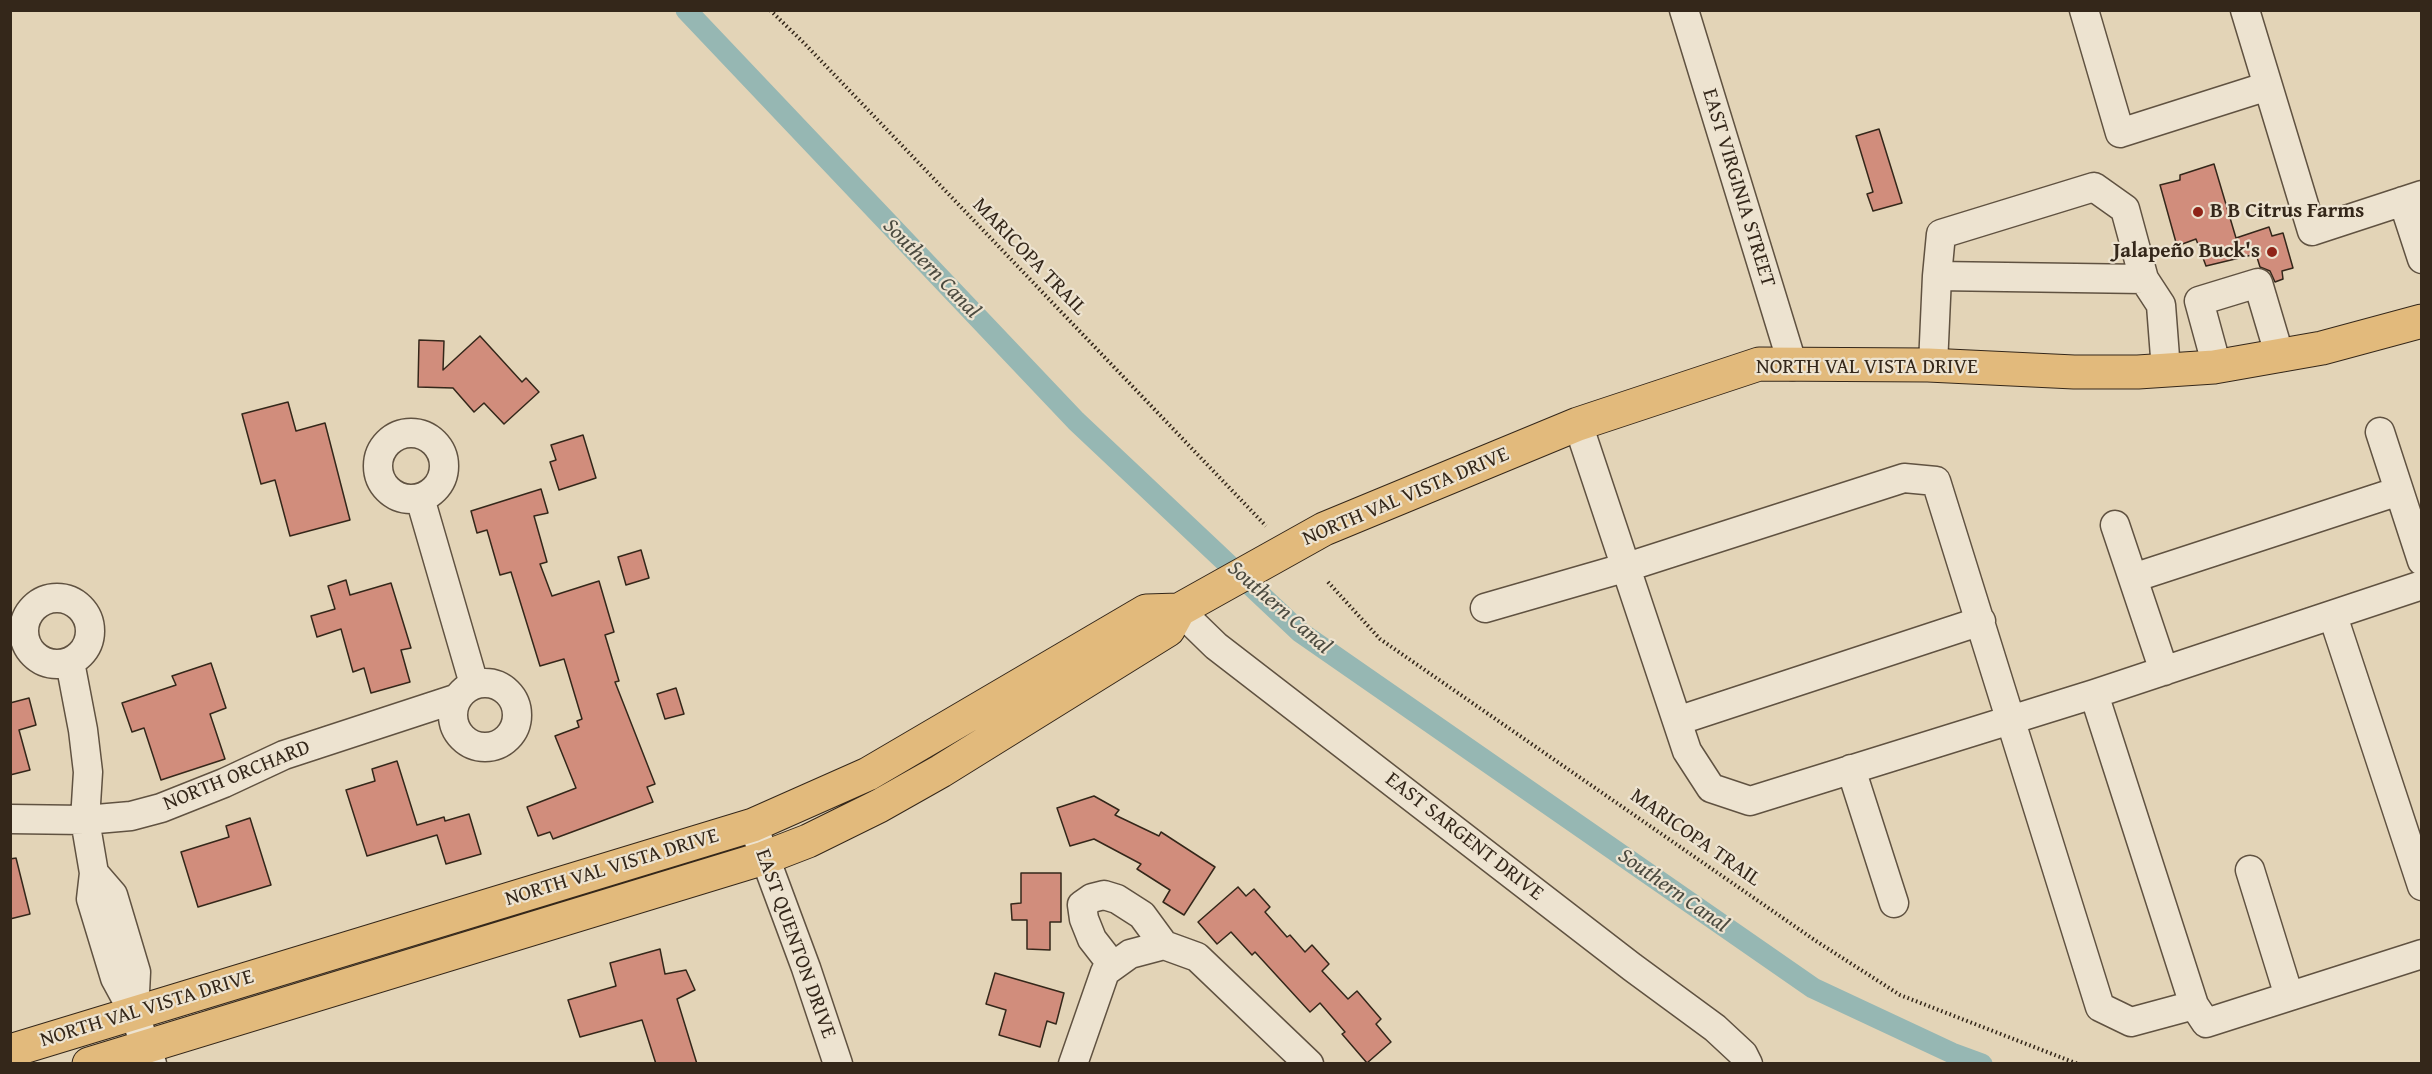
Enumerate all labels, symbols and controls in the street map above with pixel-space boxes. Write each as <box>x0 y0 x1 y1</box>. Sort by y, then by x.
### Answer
street label: EAST VIRGINIA STREET <box>1696 86 1780 290</box>
street label: MARICOPA TRAIL <box>967 193 1091 321</box>
place label: B B Citrus Farms <box>2210 199 2364 225</box>
marker: B B Citrus Farms <box>2191 205 2205 219</box>
water label: Southern Canal <box>877 213 985 325</box>
place label: Jalapeño Buck's <box>2113 239 2260 265</box>
marker: Jalapeño Buck's <box>2265 245 2279 259</box>
street label: NORTH VAL VISTA DRIVE <box>1756 355 1978 381</box>
street label: NORTH VAL VISTA DRIVE <box>1299 442 1513 552</box>
water label: Southern Canal <box>1222 556 1336 660</box>
street label: NORTH ORCHARD <box>160 735 314 817</box>
street label: EAST SARGENT DRIVE <box>1380 767 1548 907</box>
street label: MARICOPA TRAIL <box>1625 784 1765 892</box>
street label: NORTH VAL VISTA DRIVE <box>502 824 722 912</box>
water label: Southern Canal <box>1613 843 1733 939</box>
street label: EAST QUENTON DRIVE <box>749 846 841 1042</box>
street label: NORTH VAL VISTA DRIVE <box>37 965 257 1053</box>

